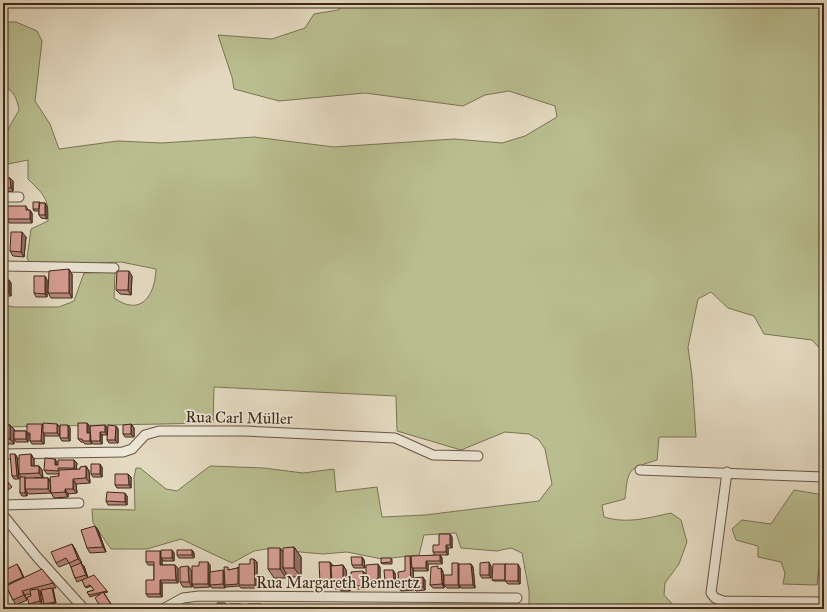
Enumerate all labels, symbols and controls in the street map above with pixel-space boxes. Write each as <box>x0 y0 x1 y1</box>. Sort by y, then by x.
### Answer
street label: Rua Carl Müller <box>185 407 293 428</box>
street label: Rua Margareth Bennertz <box>256 573 421 593</box>

